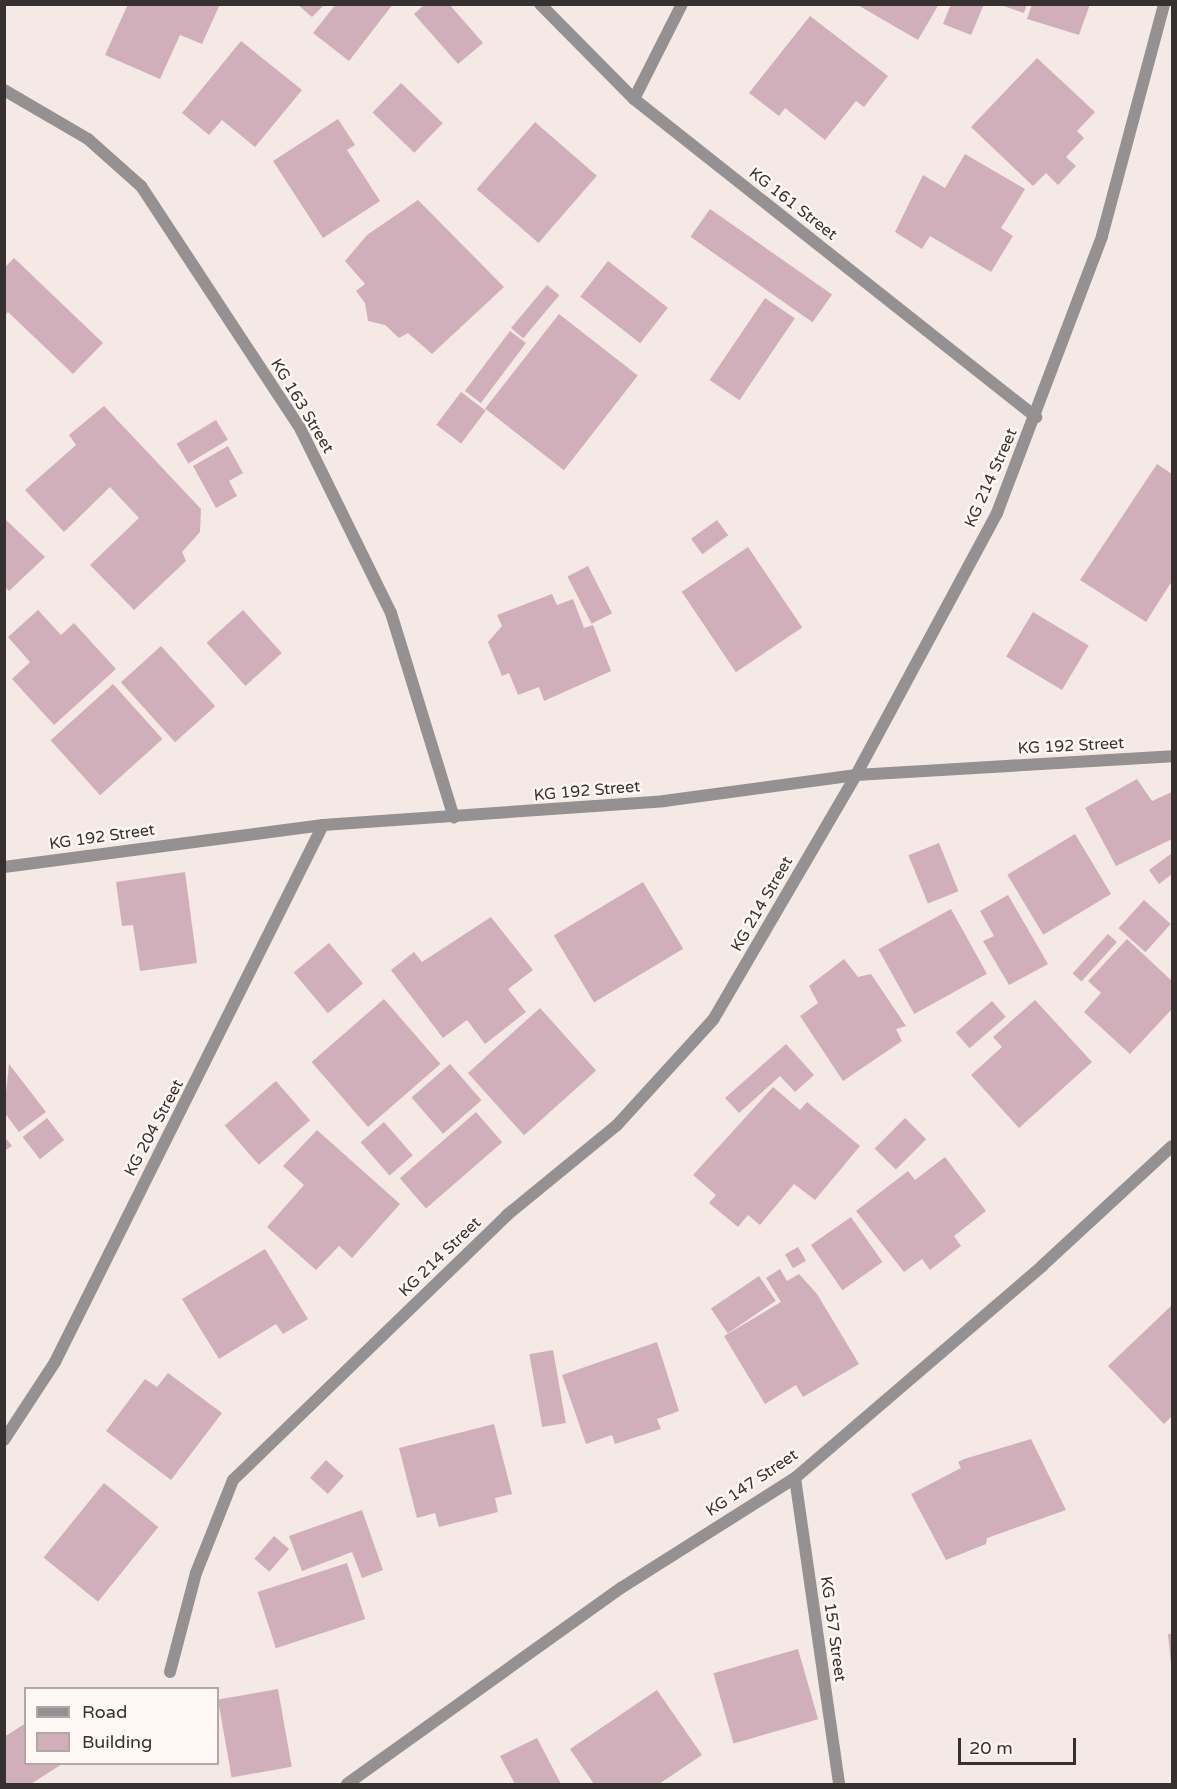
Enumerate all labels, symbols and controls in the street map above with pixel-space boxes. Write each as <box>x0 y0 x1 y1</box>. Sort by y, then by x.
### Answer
street label: KG 161 Street <box>745 164 841 244</box>
street label: KG 163 Street <box>266 355 338 457</box>
street label: KG 214 Street <box>961 425 1021 531</box>
street label: KG 192 Street <box>1017 734 1125 758</box>
street label: KG 192 Street <box>533 777 641 805</box>
street label: KG 192 Street <box>48 820 156 854</box>
street label: KG 214 Street <box>727 853 797 955</box>
street label: KG 204 Street <box>121 1076 187 1180</box>
street label: KG 214 Street <box>395 1213 485 1301</box>
street label: KG 147 Street <box>702 1445 802 1521</box>
street label: KG 157 Street <box>816 1575 850 1683</box>
legend <box>24 1687 219 1765</box>
text: Road <box>82 1701 127 1723</box>
scale bar <box>961 1726 1080 1764</box>
text: Building <box>82 1731 152 1753</box>
text: 20 m <box>969 1737 1013 1759</box>

